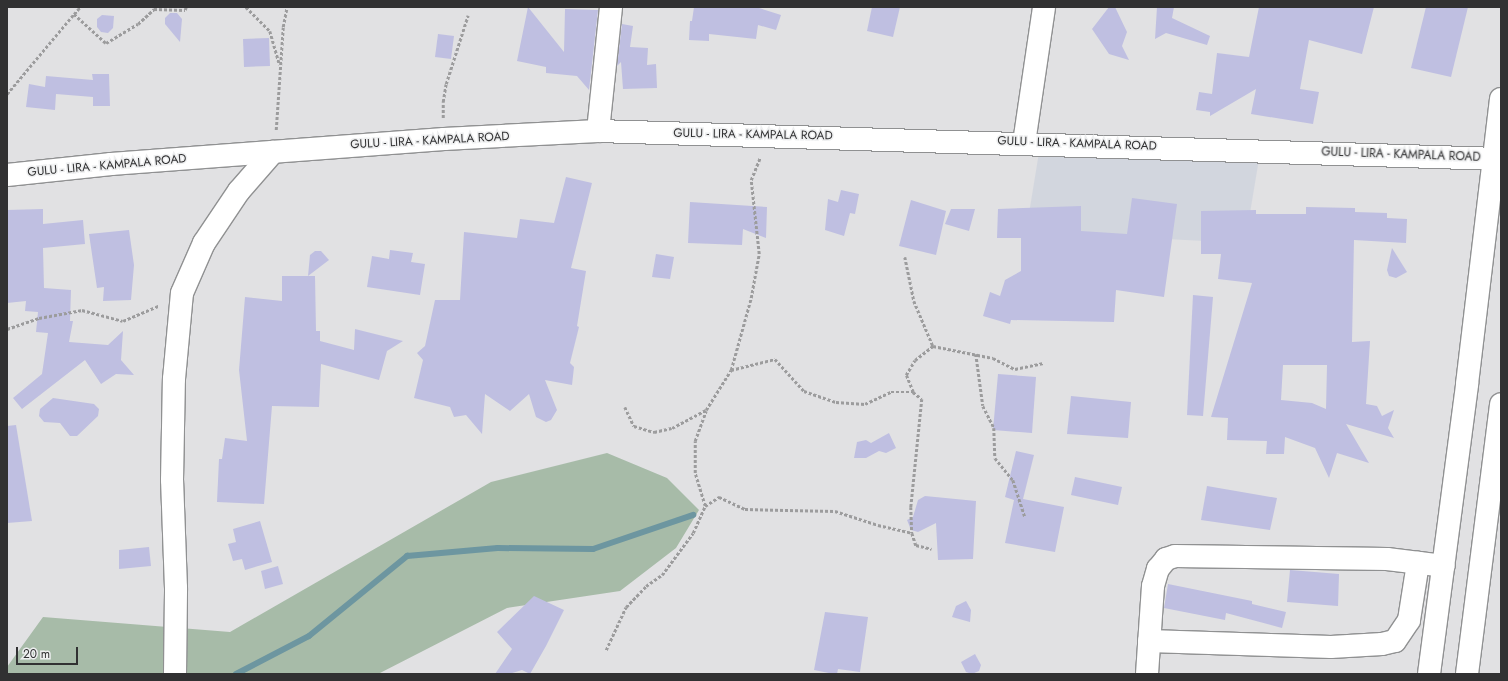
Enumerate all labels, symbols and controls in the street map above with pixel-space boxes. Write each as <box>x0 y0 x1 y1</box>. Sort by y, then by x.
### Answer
street label: GULU - LIRA - KAMPALA ROAD <box>673 126 833 144</box>
street label: GULU - LIRA - KAMPALA ROAD <box>350 130 510 152</box>
street label: GULU - LIRA - KAMPALA ROAD <box>997 134 1157 154</box>
street label: GULU - LIRA - KAMPALA ROAD <box>1321 145 1481 165</box>
street label: GULU - LIRA - KAMPALA ROAD <box>27 152 187 180</box>
scale bar <box>18 639 80 665</box>
text: 20 m <box>23 645 50 663</box>

